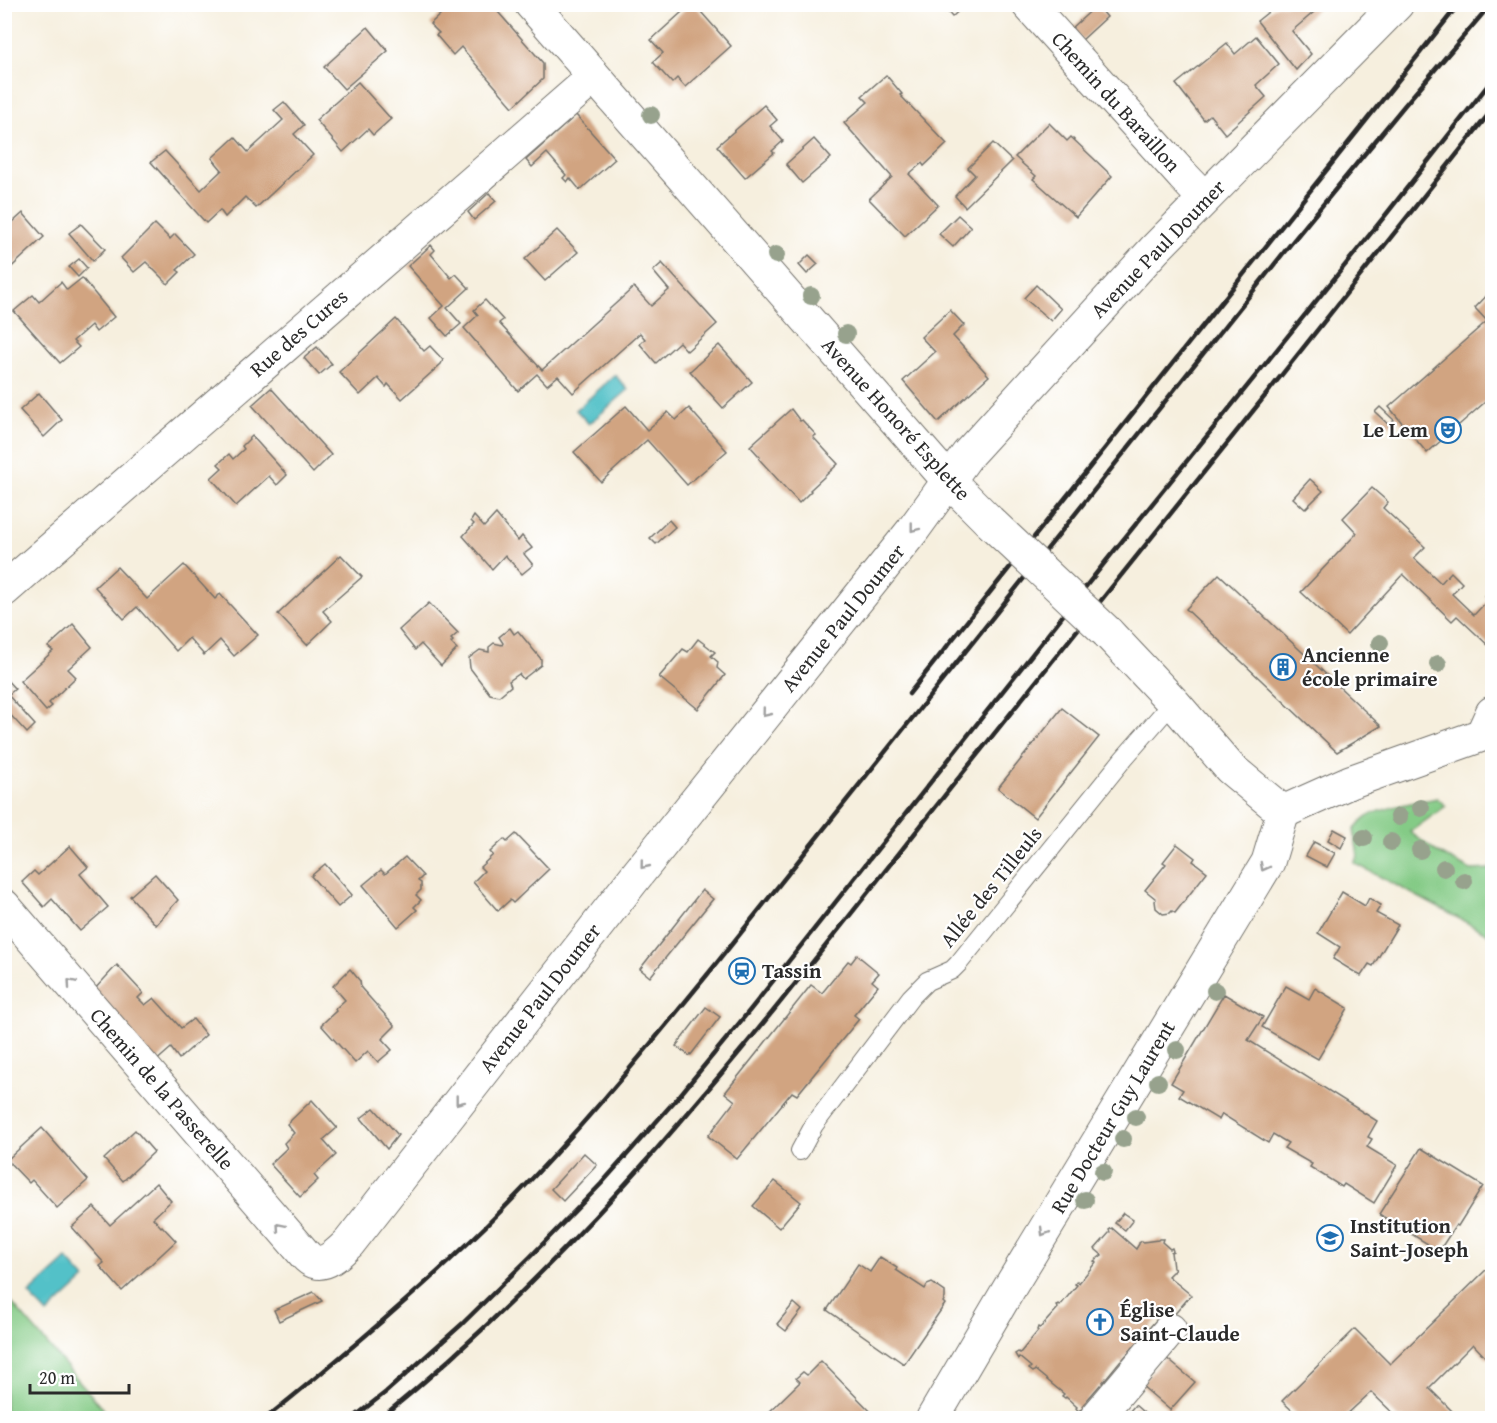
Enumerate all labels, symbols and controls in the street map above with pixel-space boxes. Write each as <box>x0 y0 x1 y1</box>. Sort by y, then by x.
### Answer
street label: Chemin du Baraillon <box>1045 24 1188 179</box>
street label: Avenue Paul Doumer <box>1083 172 1233 325</box>
street label: Rue des Cures <box>243 281 355 384</box>
street label: Avenue Honoré Esplette <box>815 330 978 507</box>
place label: Le Lem <box>1363 414 1428 445</box>
theatre icon: Le Lem <box>1433 415 1463 445</box>
one-way arrow <box>911 521 922 532</box>
street label: Avenue Paul Doumer <box>773 537 912 698</box>
place label: Ancienne école primaire <box>1302 639 1438 694</box>
building icon: Ancienne école primaire <box>1268 652 1298 682</box>
one-way arrow <box>763 706 774 717</box>
street label: Allée des Tilleuls <box>932 820 1049 954</box>
one-way arrow <box>641 858 652 869</box>
one-way arrow <box>1260 861 1271 871</box>
street label: Avenue Paul Doumer <box>471 916 608 1079</box>
place label: Tassin <box>762 955 822 986</box>
station icon: Tassin <box>727 956 757 986</box>
one-way arrow <box>67 980 78 990</box>
street label: Chemin de la Passerelle <box>83 1001 242 1177</box>
street label: Rue Docteur Guy Laurent <box>1043 1014 1183 1219</box>
one-way arrow <box>456 1095 467 1106</box>
place label: Institution Saint-Joseph <box>1350 1210 1469 1265</box>
one-way arrow <box>277 1223 288 1234</box>
school or university icon: Institution Saint-Joseph <box>1315 1223 1345 1253</box>
one-way arrow <box>1039 1226 1051 1236</box>
place label: Église Saint-Claude <box>1120 1294 1240 1349</box>
church icon: Église Saint-Claude <box>1085 1307 1115 1337</box>
scale bar <box>30 1357 129 1395</box>
text: 20 m <box>39 1364 75 1391</box>

